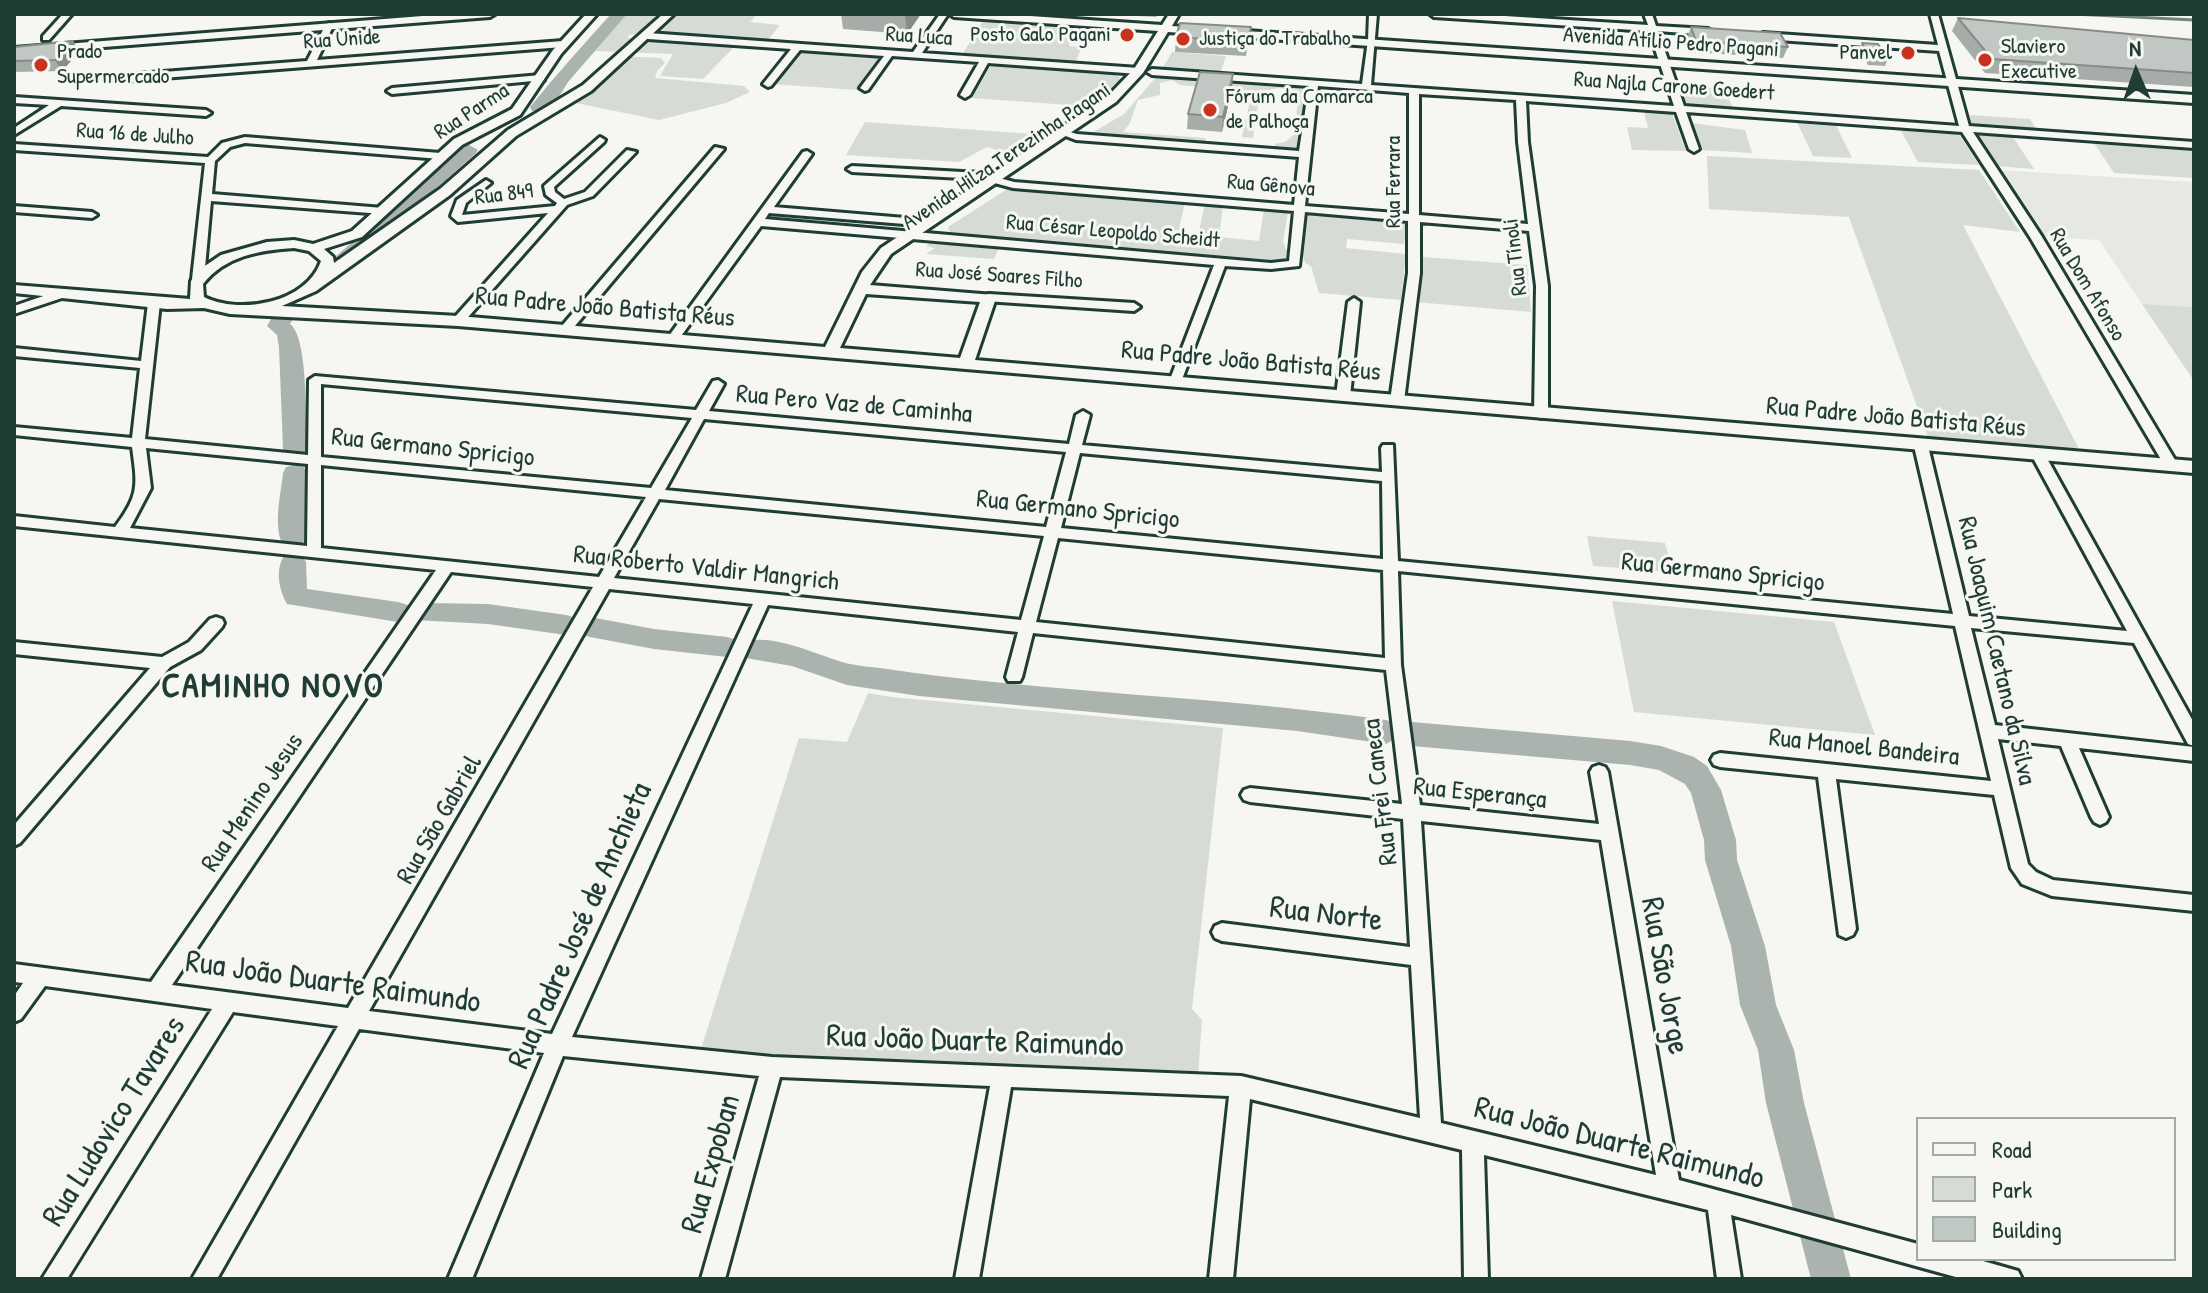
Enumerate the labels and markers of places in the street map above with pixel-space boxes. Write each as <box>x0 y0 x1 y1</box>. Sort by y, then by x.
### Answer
place label: Posto Galo Pagani <box>970 22 1111 48</box>
marker: Posto Galo Pagani <box>1118 26 1136 44</box>
place label: Justiça do Trabalho <box>1199 26 1351 52</box>
marker: Justiça do Trabalho <box>1174 30 1192 48</box>
place label: Slaviero Executive <box>2001 34 2077 86</box>
place label: Prado Supermercado <box>57 39 169 90</box>
place label: Panvel <box>1839 40 1892 66</box>
marker: Panvel <box>1899 44 1917 62</box>
marker: Slaviero Executive <box>1976 51 1994 69</box>
marker: Prado Supermercado <box>32 56 50 74</box>
place label: Fórum da Comarca de Palhoça <box>1226 84 1373 136</box>
marker: Fórum da Comarca de Palhoça <box>1201 101 1219 119</box>

